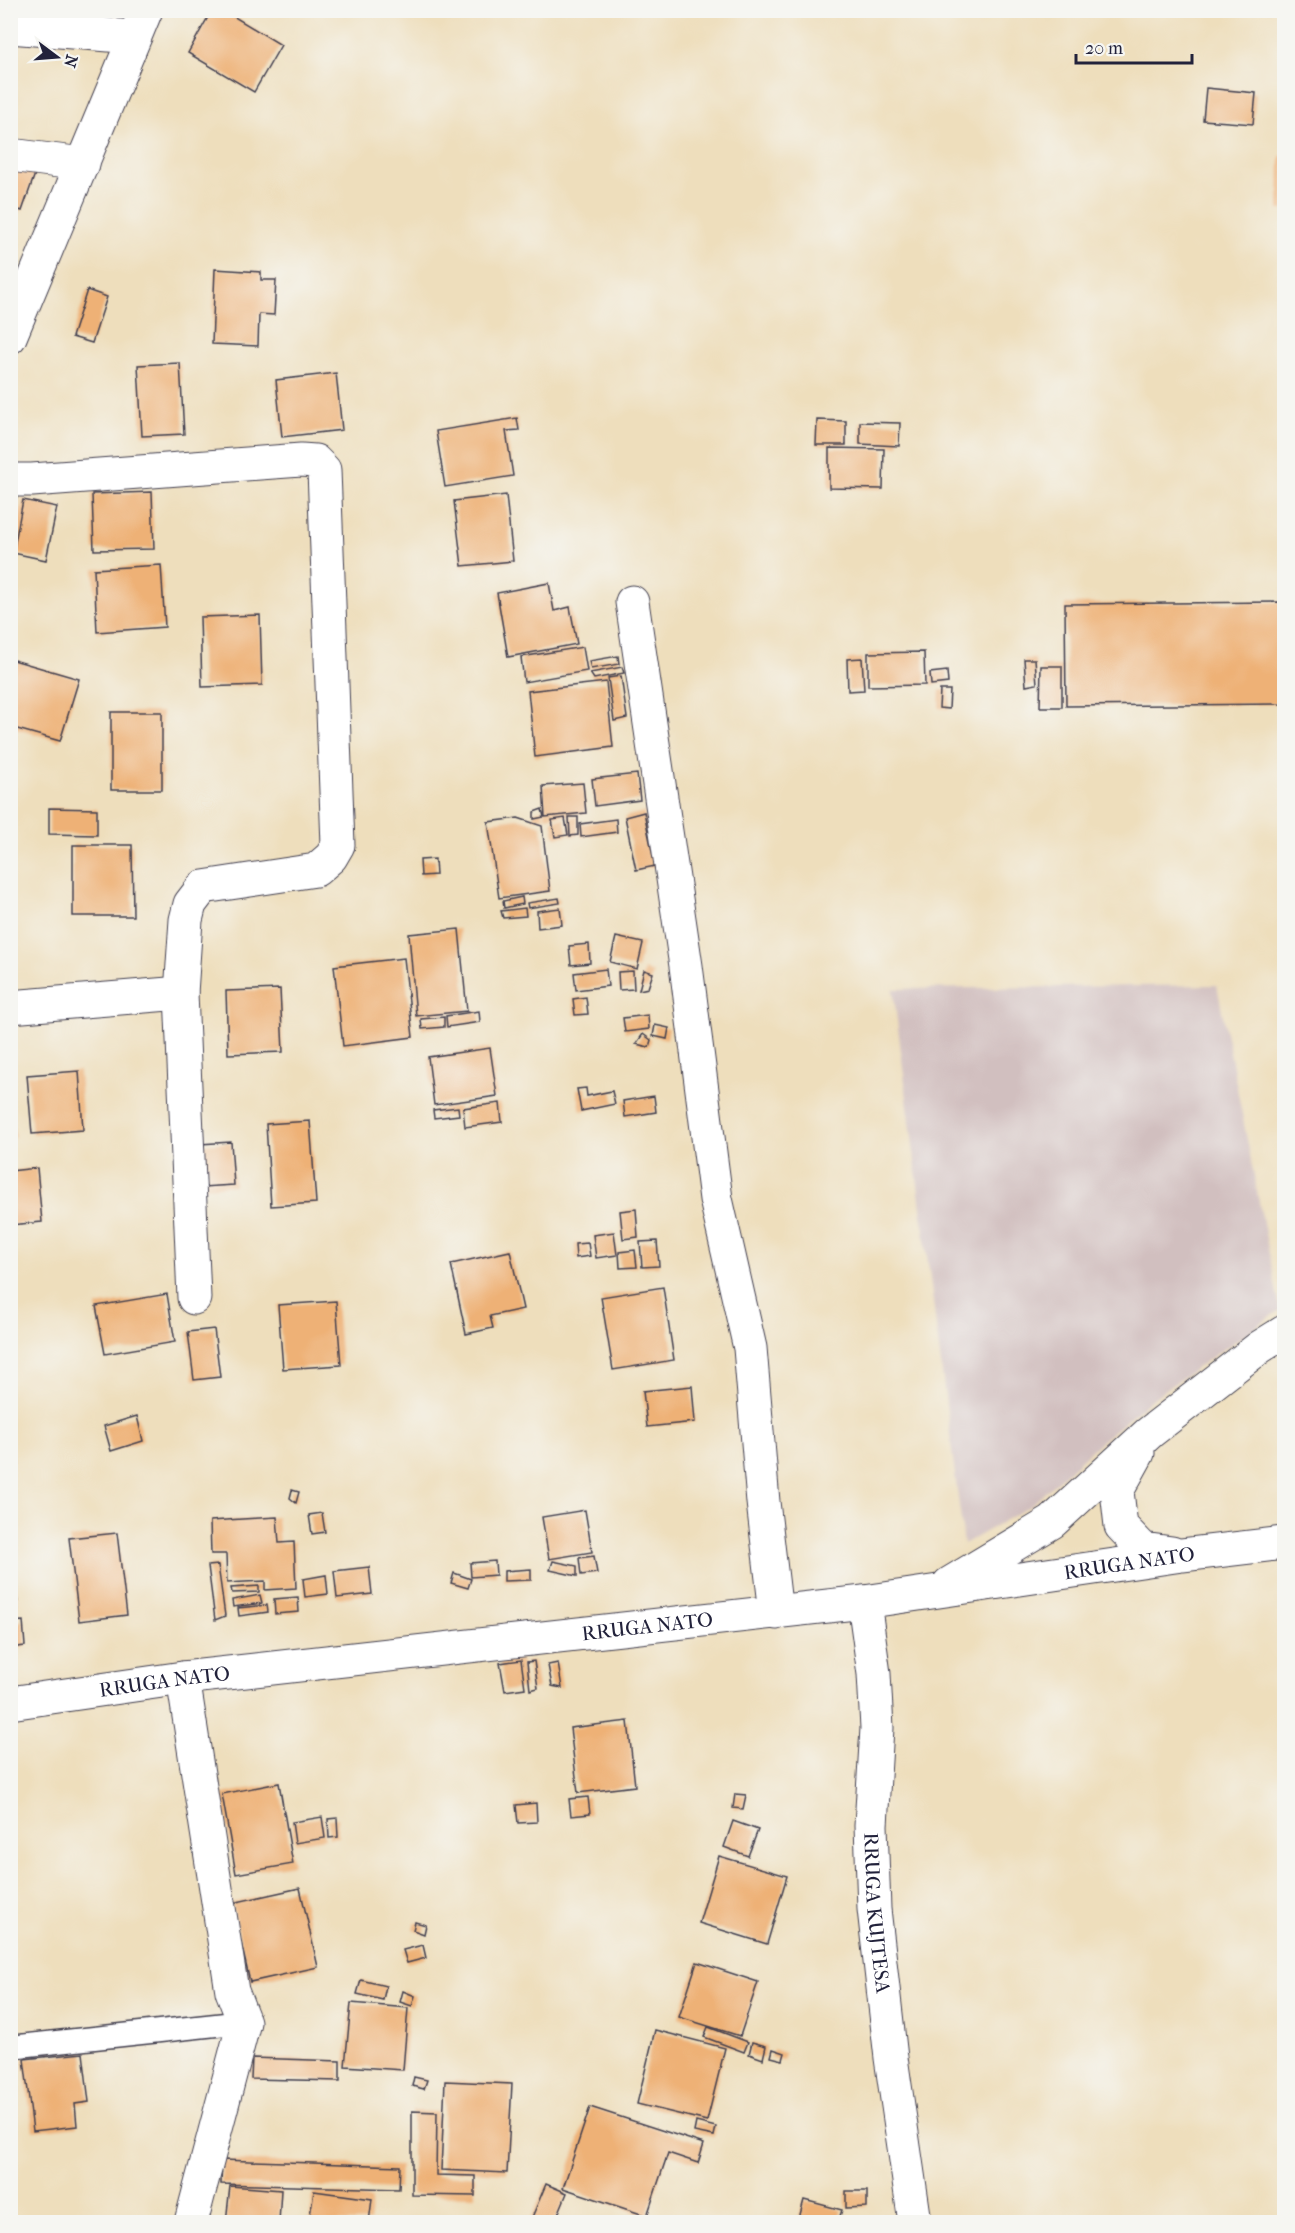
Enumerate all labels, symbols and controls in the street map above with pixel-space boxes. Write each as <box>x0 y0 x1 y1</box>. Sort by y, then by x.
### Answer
north arrow <box>27 27 87 87</box>
scale bar <box>1076 27 1192 65</box>
text: 20 m <box>1085 38 1123 59</box>
text: N <box>60 53 82 70</box>
street label: RRUGA NATO <box>1062 1543 1196 1584</box>
street label: RRUGA NATO <box>581 1608 714 1645</box>
street label: RRUGA NATO <box>98 1662 231 1702</box>
street label: RRUGA KUJTESA <box>859 1832 895 1995</box>

